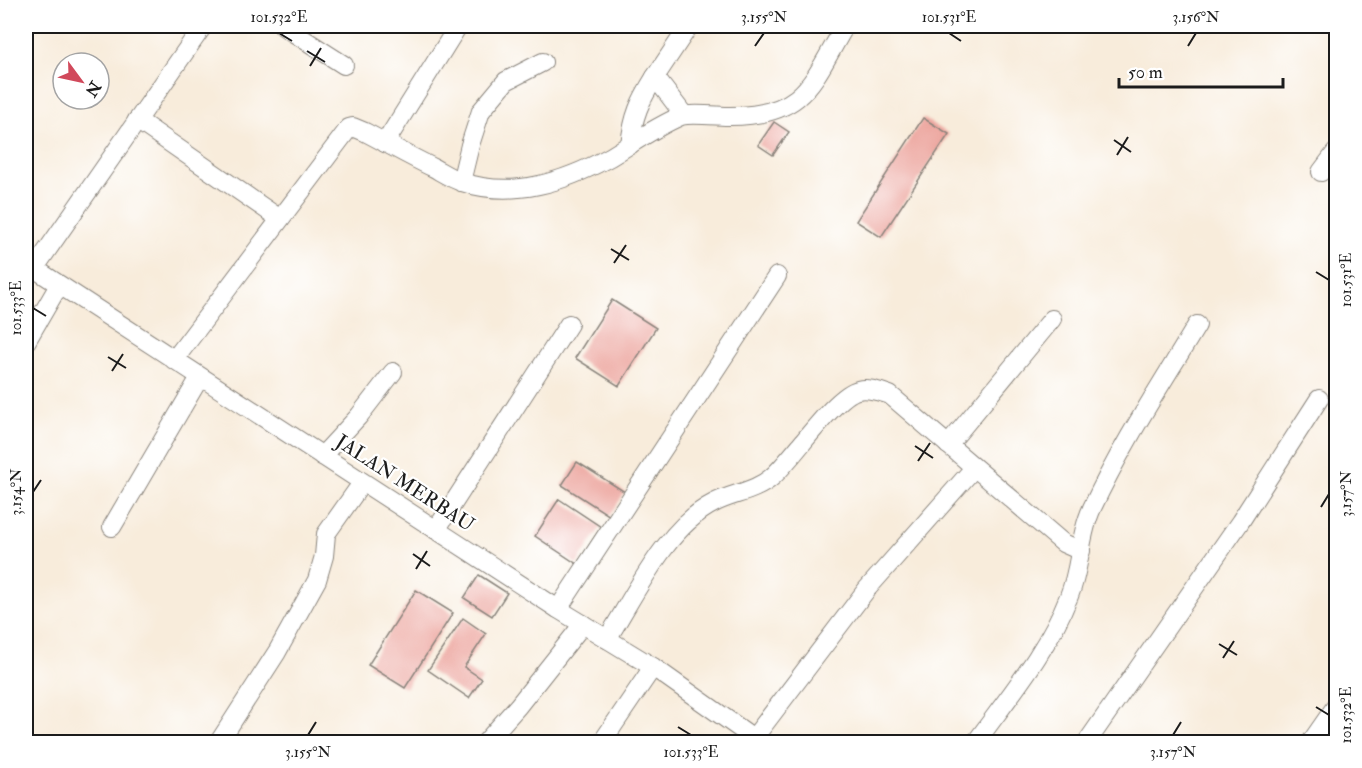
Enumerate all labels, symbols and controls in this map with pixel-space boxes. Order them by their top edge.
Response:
text: 101.532°E [251,8,308,27]
text: 3.155°N [741,8,788,27]
text: 101.531°E [922,8,977,27]
text: 3.156°N [1173,8,1220,27]
north arrow [51,51,111,111]
scale bar [1119,51,1282,89]
text: 50 m [1128,61,1163,84]
text: N [80,76,106,101]
text: 101.531°E [1337,252,1356,307]
text: 101.533°E [7,280,26,336]
street label: JALAN MERBAU [330,428,479,537]
text: 3.154°N [7,468,26,516]
text: 3.157°N [1337,470,1356,517]
text: 101.532°E [1337,686,1356,743]
text: 3.155°N [285,743,332,762]
text: 101.533°E [663,743,719,762]
text: 3.157°N [1150,743,1197,762]

